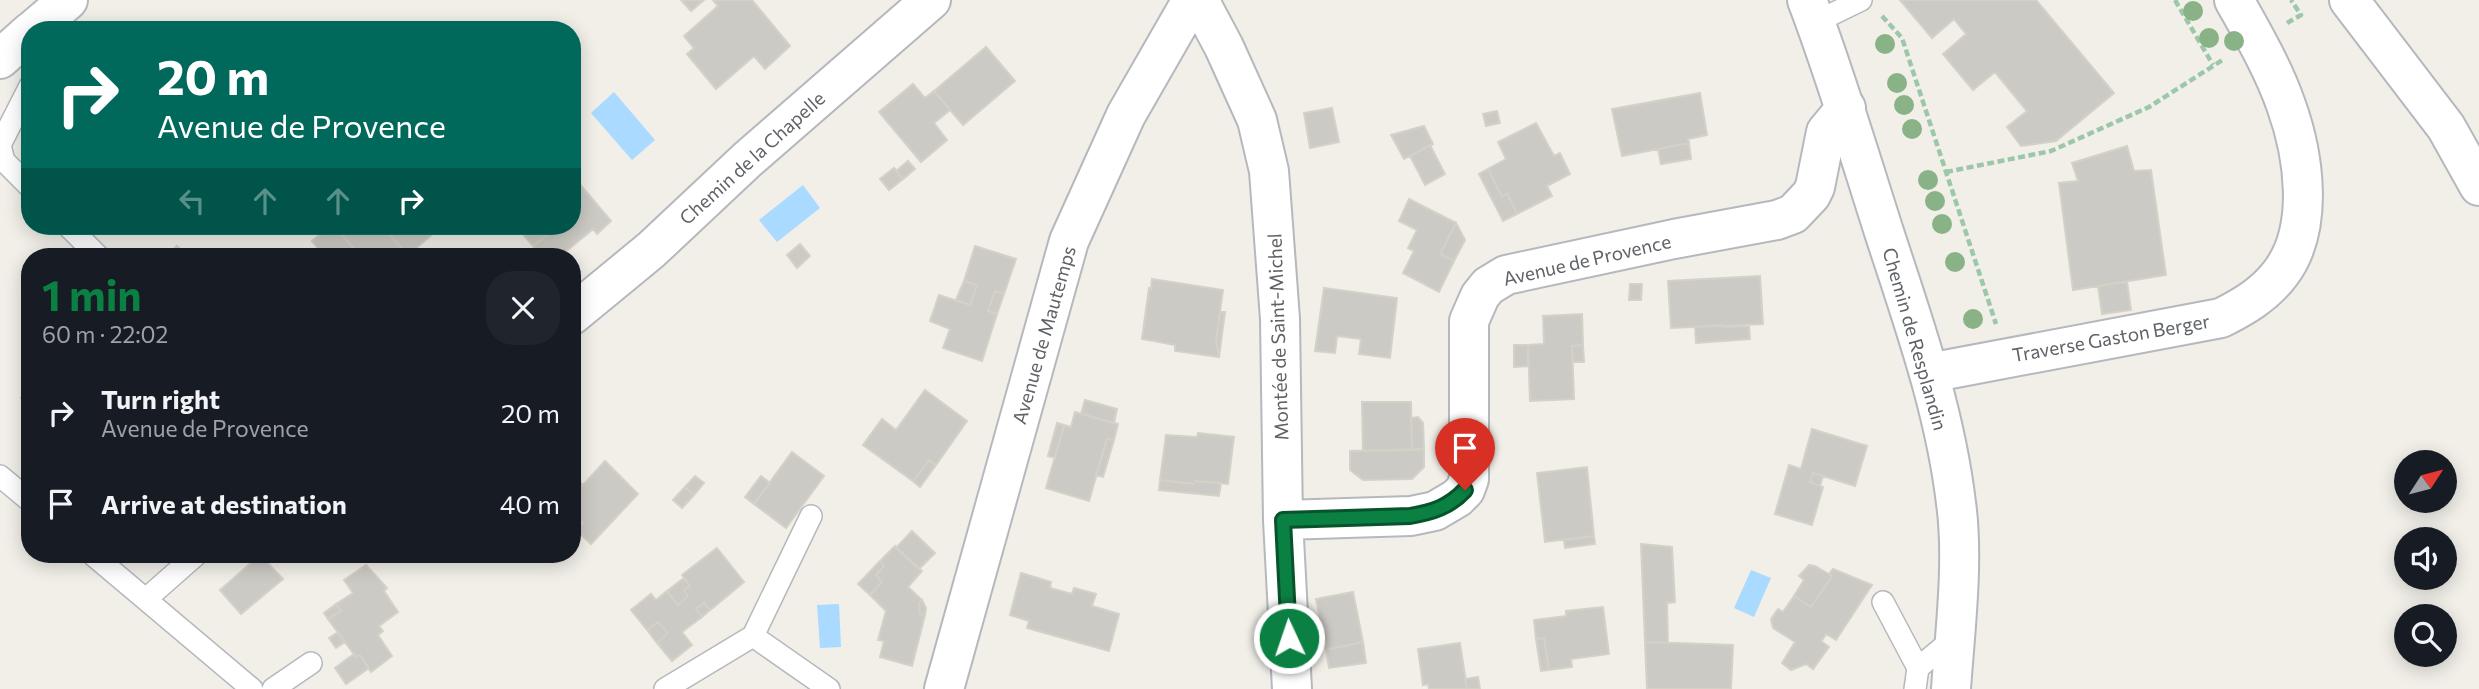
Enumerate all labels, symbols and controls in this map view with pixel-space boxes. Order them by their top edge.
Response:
text: 20 m [157,45,269,105]
icon: right [42,49,133,140]
street label: Chemin de la Chapelle [674,86,829,229]
text: Avenue de Provence [157,105,446,145]
icon: left [173,182,211,220]
icon: ahead [246,182,284,220]
icon: ahead [319,182,357,220]
icon: right [392,182,430,220]
street label: Avenue de Provence [1501,229,1673,290]
street label: Montée de Saint-Michel [1262,233,1293,441]
street label: Avenue de Mautemps [1007,243,1080,427]
street label: Chemin de Resplandin [1878,245,1953,433]
text: 1 min [42,268,142,320]
button: close [486,271,560,345]
street label: Traverse Gaston Berger [2010,309,2212,366]
text: 60 m · 22:02 [42,320,168,348]
text: Turn right [101,383,220,414]
icon: right [42,394,80,432]
text: 20 m [501,397,560,428]
text: Avenue de Provence [101,414,309,442]
pin [1435,418,1495,490]
icon: arrive [1446,429,1484,467]
north arrow [2394,450,2457,513]
map controls [2394,450,2457,667]
icon: arrive [42,485,80,523]
text: Arrive at destination [101,488,347,519]
text: 40 m [500,488,560,519]
button: sound [2394,527,2457,590]
position arrow [1252,601,1326,675]
button: search [2394,604,2457,667]

